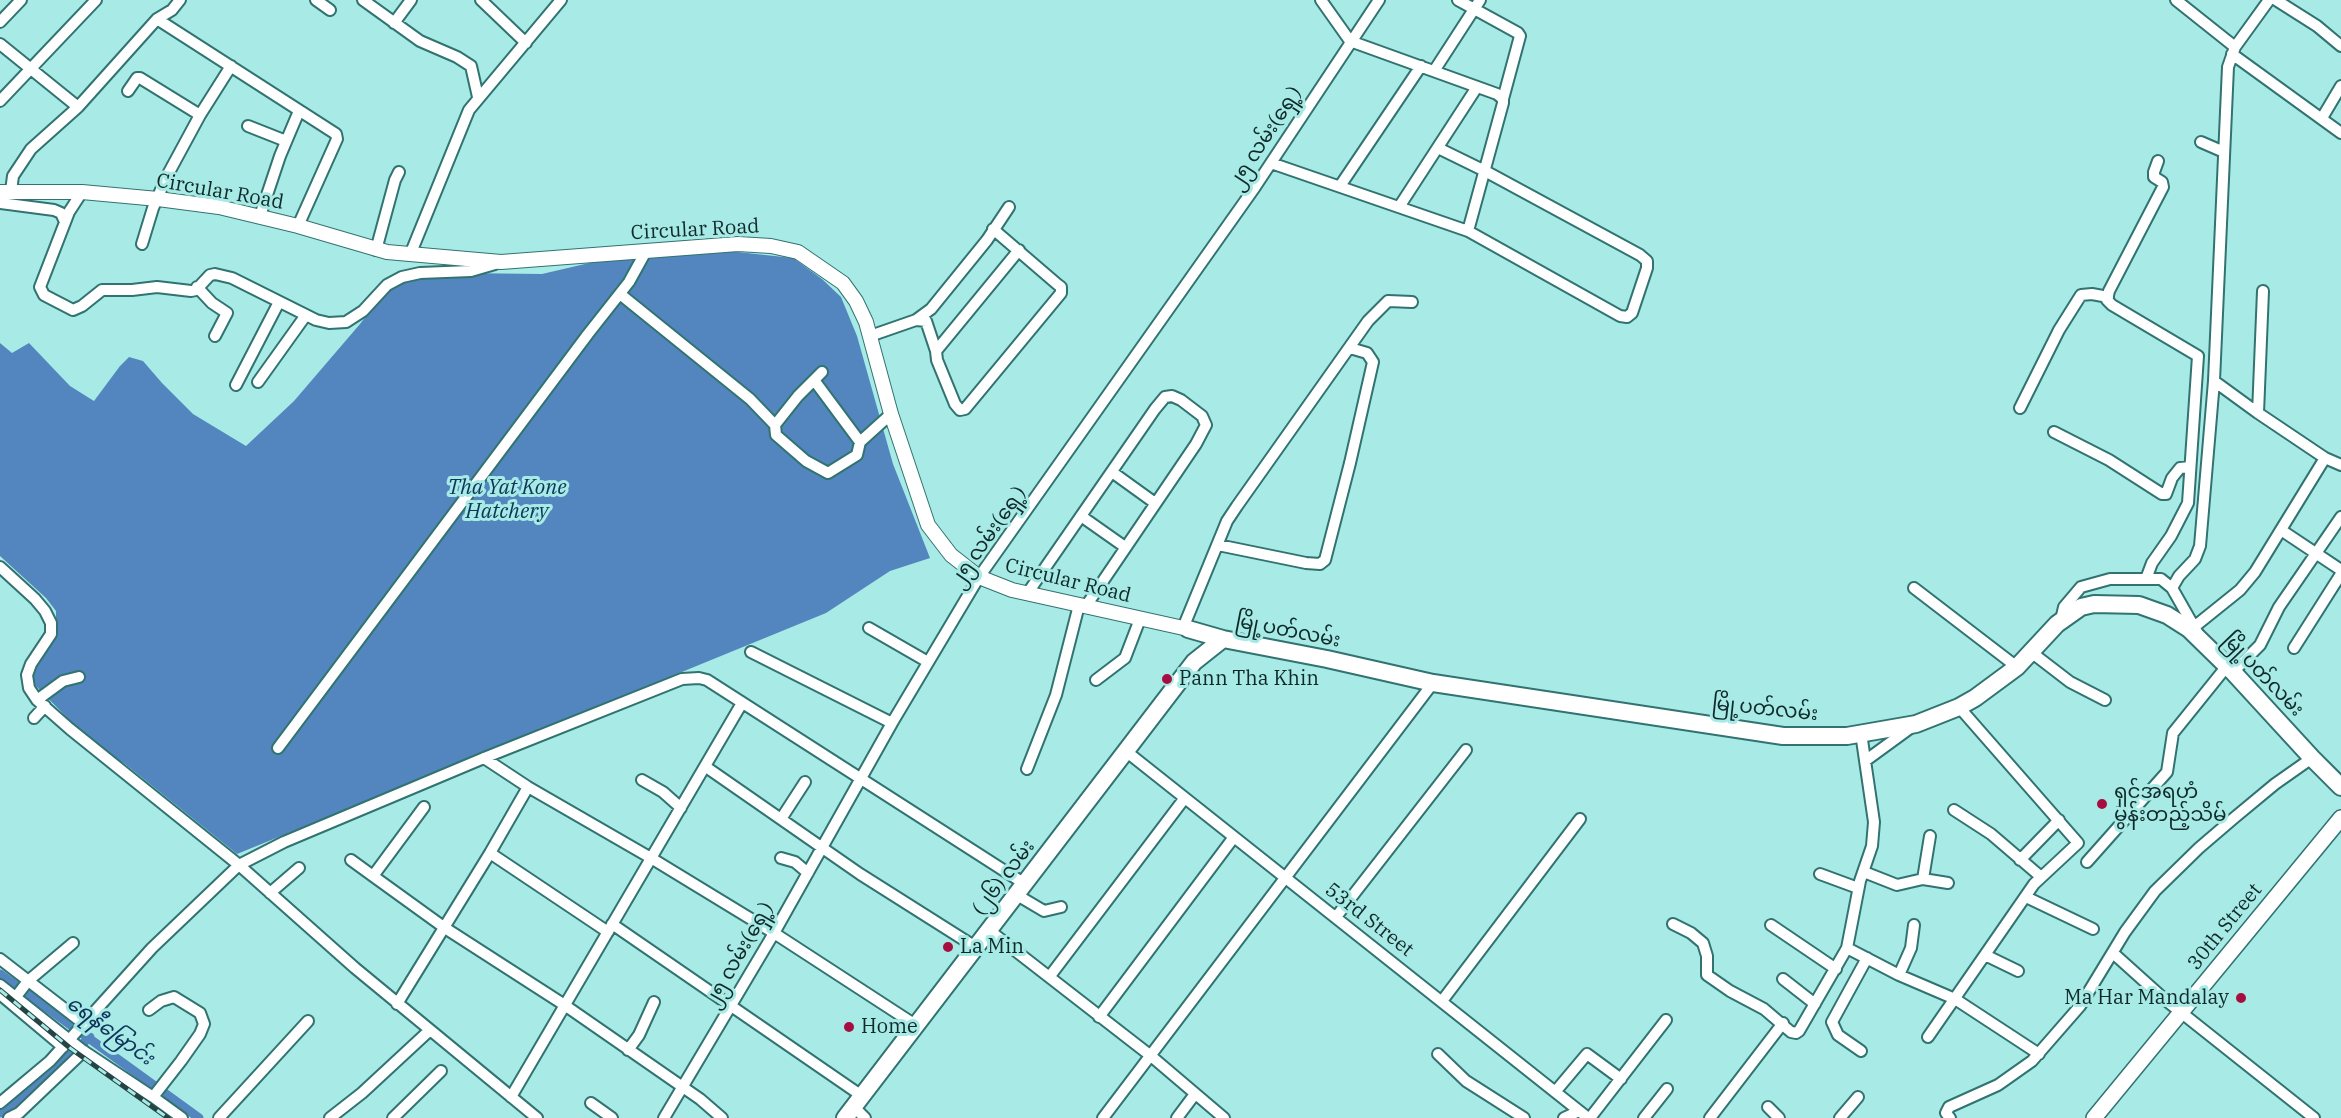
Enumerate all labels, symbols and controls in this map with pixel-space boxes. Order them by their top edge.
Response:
street label: ၂၅ လမ်း(ရှေ့) [1223,82,1307,194]
street label: Circular Road [154,169,286,215]
street label: Circular Road [630,215,760,245]
water label: Tha Yat Kone Hatchery [447,475,567,525]
street label: ၂၅ လမ်း(ရှေ့) [944,482,1032,592]
street label: Circular Road [1003,554,1133,608]
street label: မြို့ပတ်လမ်း [1233,609,1343,653]
street label: မြို့ပတ်လမ်း [2217,628,2309,722]
place label: Pann Tha Khin [1179,667,1319,691]
marker: Pann Tha Khin [1160,672,1174,686]
street label: မြို့ပတ်လမ်း [1711,692,1819,726]
place label: ရှင်အရဟံ မွန်းတည့်သိမ် [2114,780,2227,827]
marker: ရှင်အရဟံ မွန်းတည့်သိမ် [2095,797,2109,811]
street label: (၂၆) လမ်း [968,835,1040,921]
street label: 53rd Street [1320,878,1418,962]
street label: 30th Street [2183,879,2267,975]
street label: ၂၅ လမ်း(ရှေ့) [699,898,779,1012]
place label: La Min [960,935,1024,959]
marker: La Min [941,940,955,954]
place label: Ma Har Mandalay [2064,986,2229,1010]
water label: ရေနီမြောင်း [61,991,159,1071]
marker: Ma Har Mandalay [2234,991,2248,1005]
place label: Home [861,1015,918,1039]
marker: Home [842,1020,856,1034]

